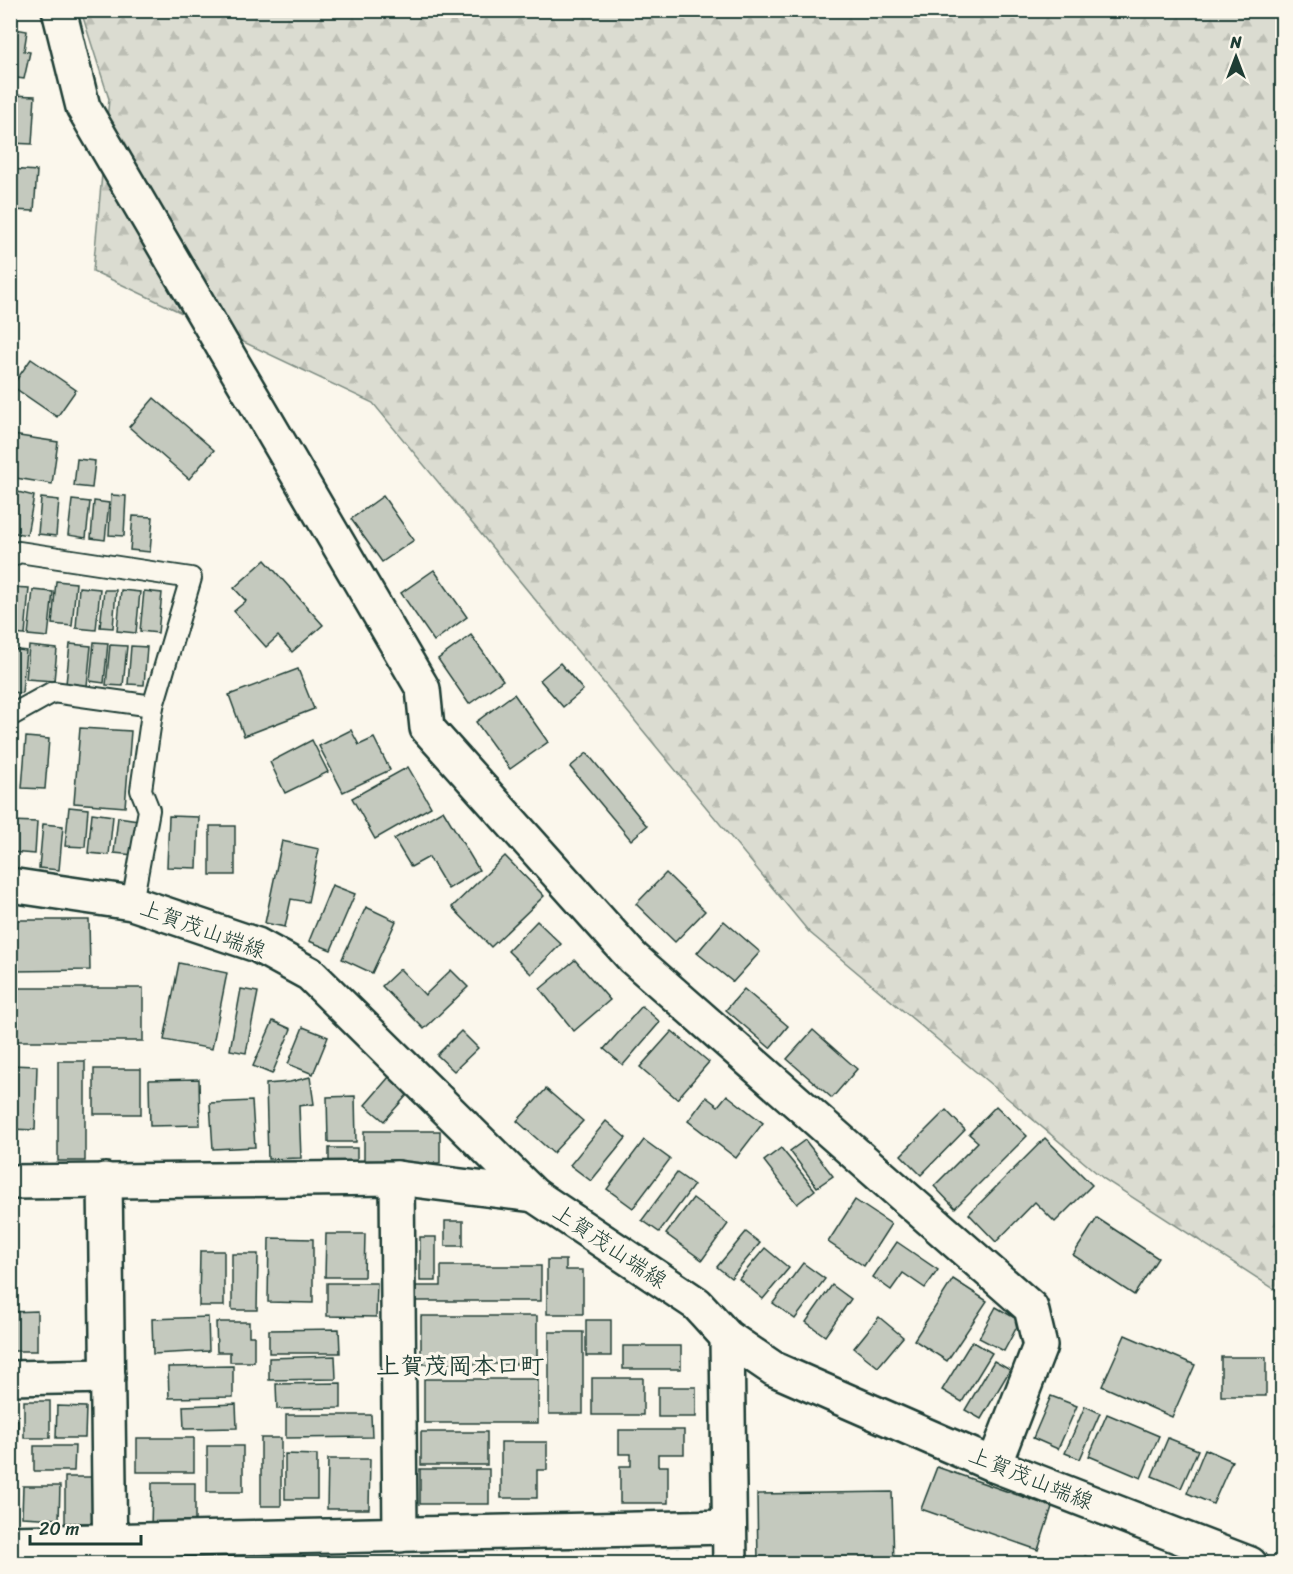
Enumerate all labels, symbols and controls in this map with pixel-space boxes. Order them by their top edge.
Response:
north arrow [1206,27,1266,87]
text: N [1229,28,1242,57]
street label: 上賀茂山端線 [134,888,272,970]
street label: 上賀茂山端線 [544,1193,676,1299]
district label: 上賀茂岡本口町 [376,1345,544,1387]
street label: 上賀茂山端線 [962,1435,1100,1521]
scale bar [30,1508,141,1546]
text: 20 m [39,1513,79,1545]

